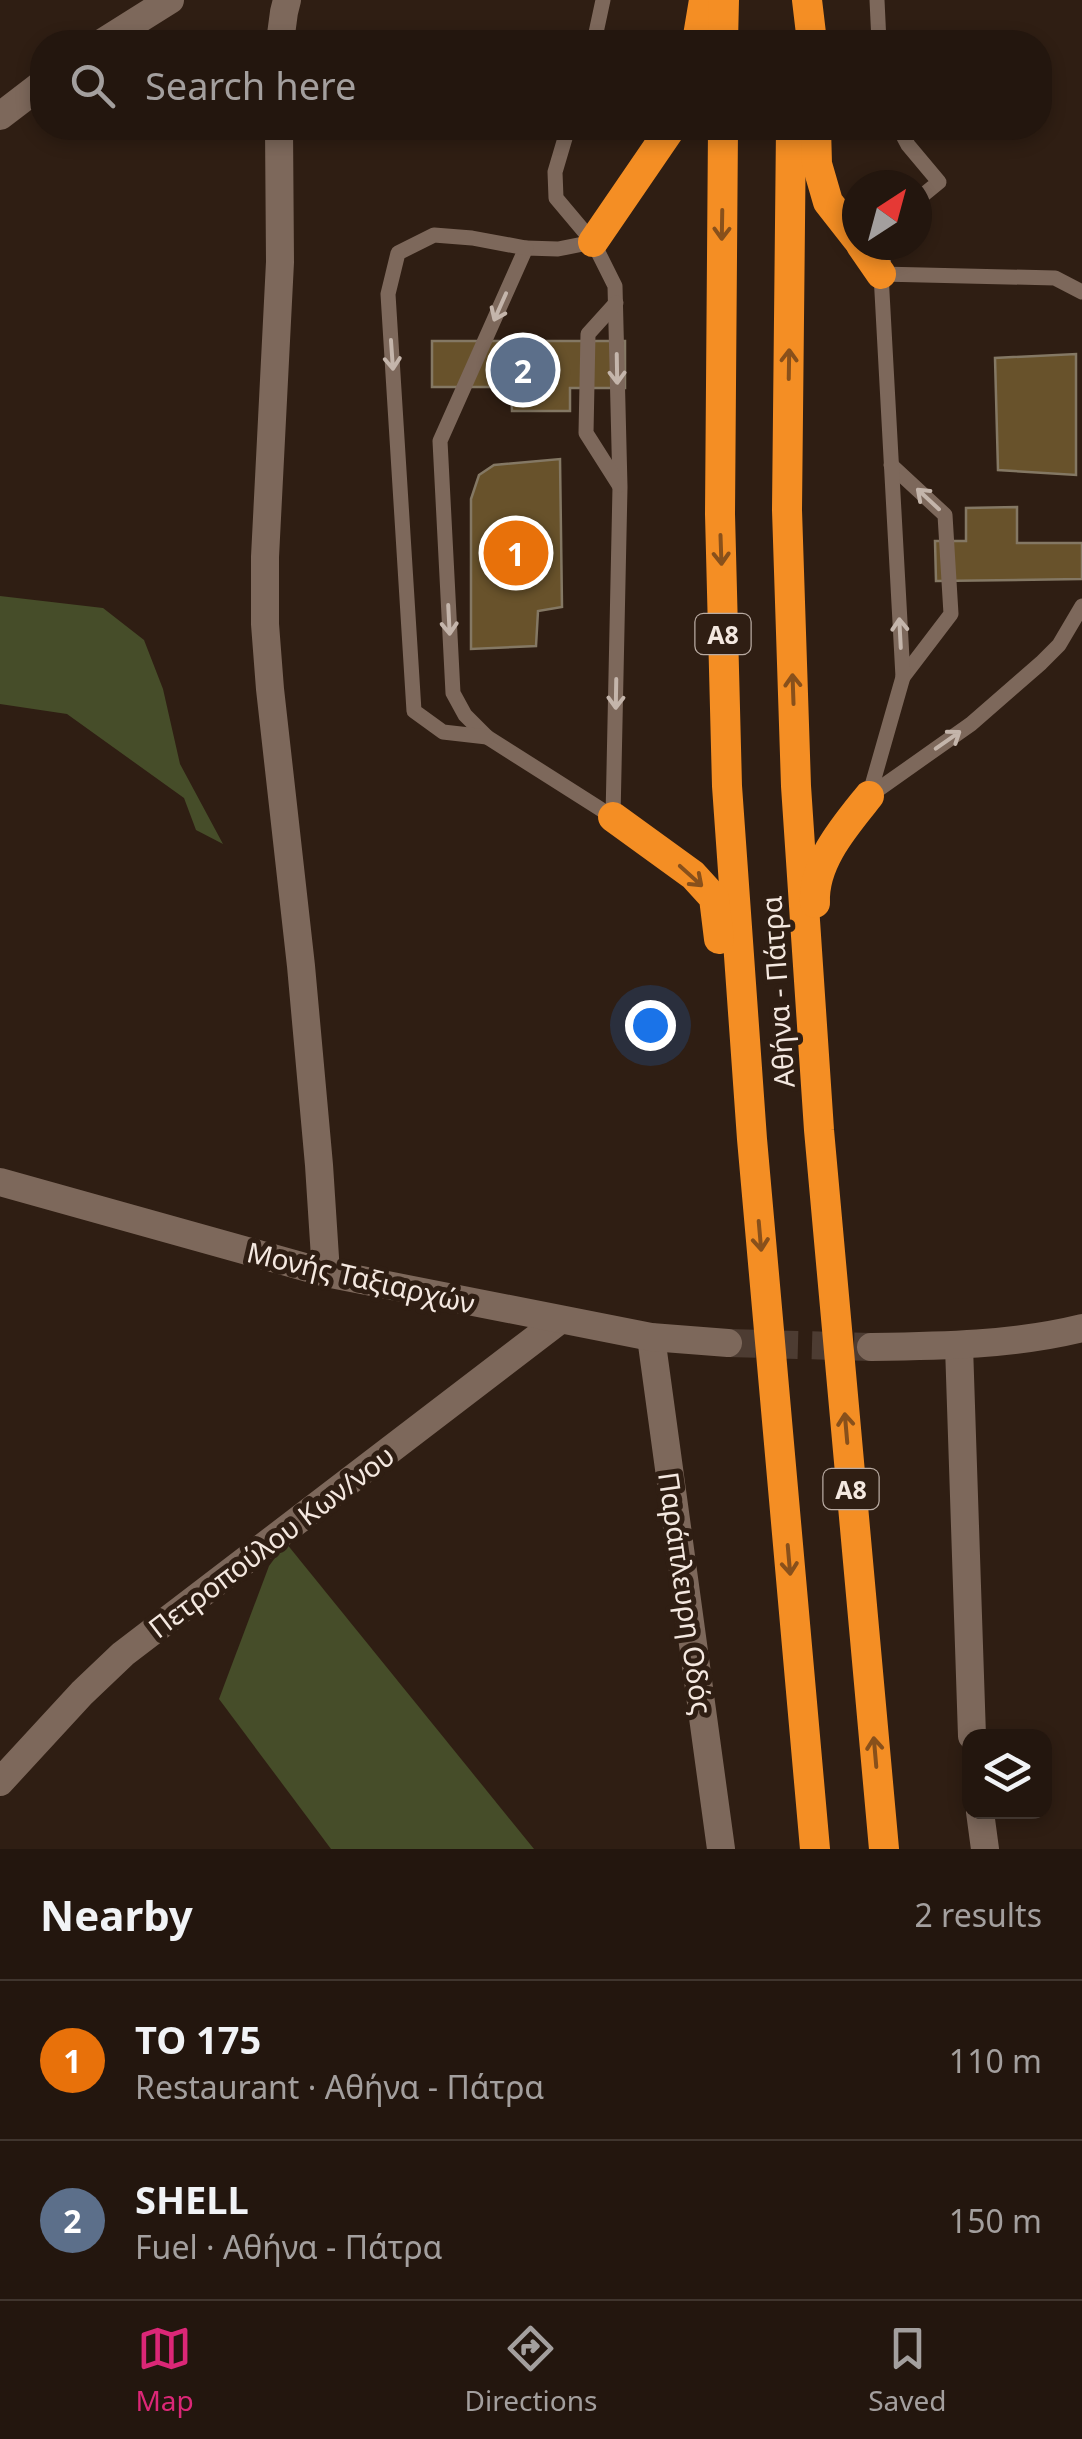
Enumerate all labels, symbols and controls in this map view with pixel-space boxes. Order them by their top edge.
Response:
search box [30,30,1052,140]
icon: search [65,58,120,113]
text: Search here [145,59,356,111]
north arrow [842,170,932,260]
one-way arrow [712,208,732,240]
one-way arrow [489,291,508,321]
pin: 2 [490,332,556,408]
one-way arrow [383,339,402,371]
one-way arrow [779,349,798,381]
one-way arrow [608,353,627,385]
one-way arrow [916,488,941,511]
pin: 1 [484,516,548,590]
one-way arrow [711,533,730,565]
one-way arrow [440,603,459,635]
road number: Α8 [696,614,750,654]
one-way arrow [890,618,909,650]
one-way arrow [783,673,802,705]
one-way arrow [606,677,625,709]
one-way arrow [934,730,961,751]
one-way arrow [678,864,703,887]
street label: Αθήνα - Πάτρα [751,895,803,1089]
your location [625,1000,676,1051]
one-way arrow [751,1220,770,1252]
street label: Μονής Ταξιαρχών [243,1232,479,1322]
one-way arrow [836,1413,855,1445]
street label: Πετροπούλου Κων/νου [140,1436,402,1646]
street label: Παράπλευρη Οδός [650,1469,722,1717]
road number: Α8 [824,1469,878,1509]
one-way arrow [780,1543,799,1575]
map controls [962,1729,1052,1819]
button: layers [962,1729,1052,1819]
one-way arrow [865,1736,884,1768]
text: Nearby [40,1886,193,1943]
text: 2 results [915,1893,1042,1936]
text: TO 175 [135,2013,261,2065]
text: 1 [63,2039,82,2082]
text: 110 m [949,2039,1042,2082]
text: Restaurant · Αθήνα - Πάτρα [135,2065,544,2108]
text: SHELL [135,2173,249,2225]
text: 2 [63,2199,82,2242]
text: 150 m [949,2199,1042,2242]
text: Fuel · Αθήνα - Πάτρα [135,2225,443,2268]
tab: Map [135,2321,194,2419]
tab: Directions [465,2321,597,2419]
tab: Saved [868,2321,947,2419]

